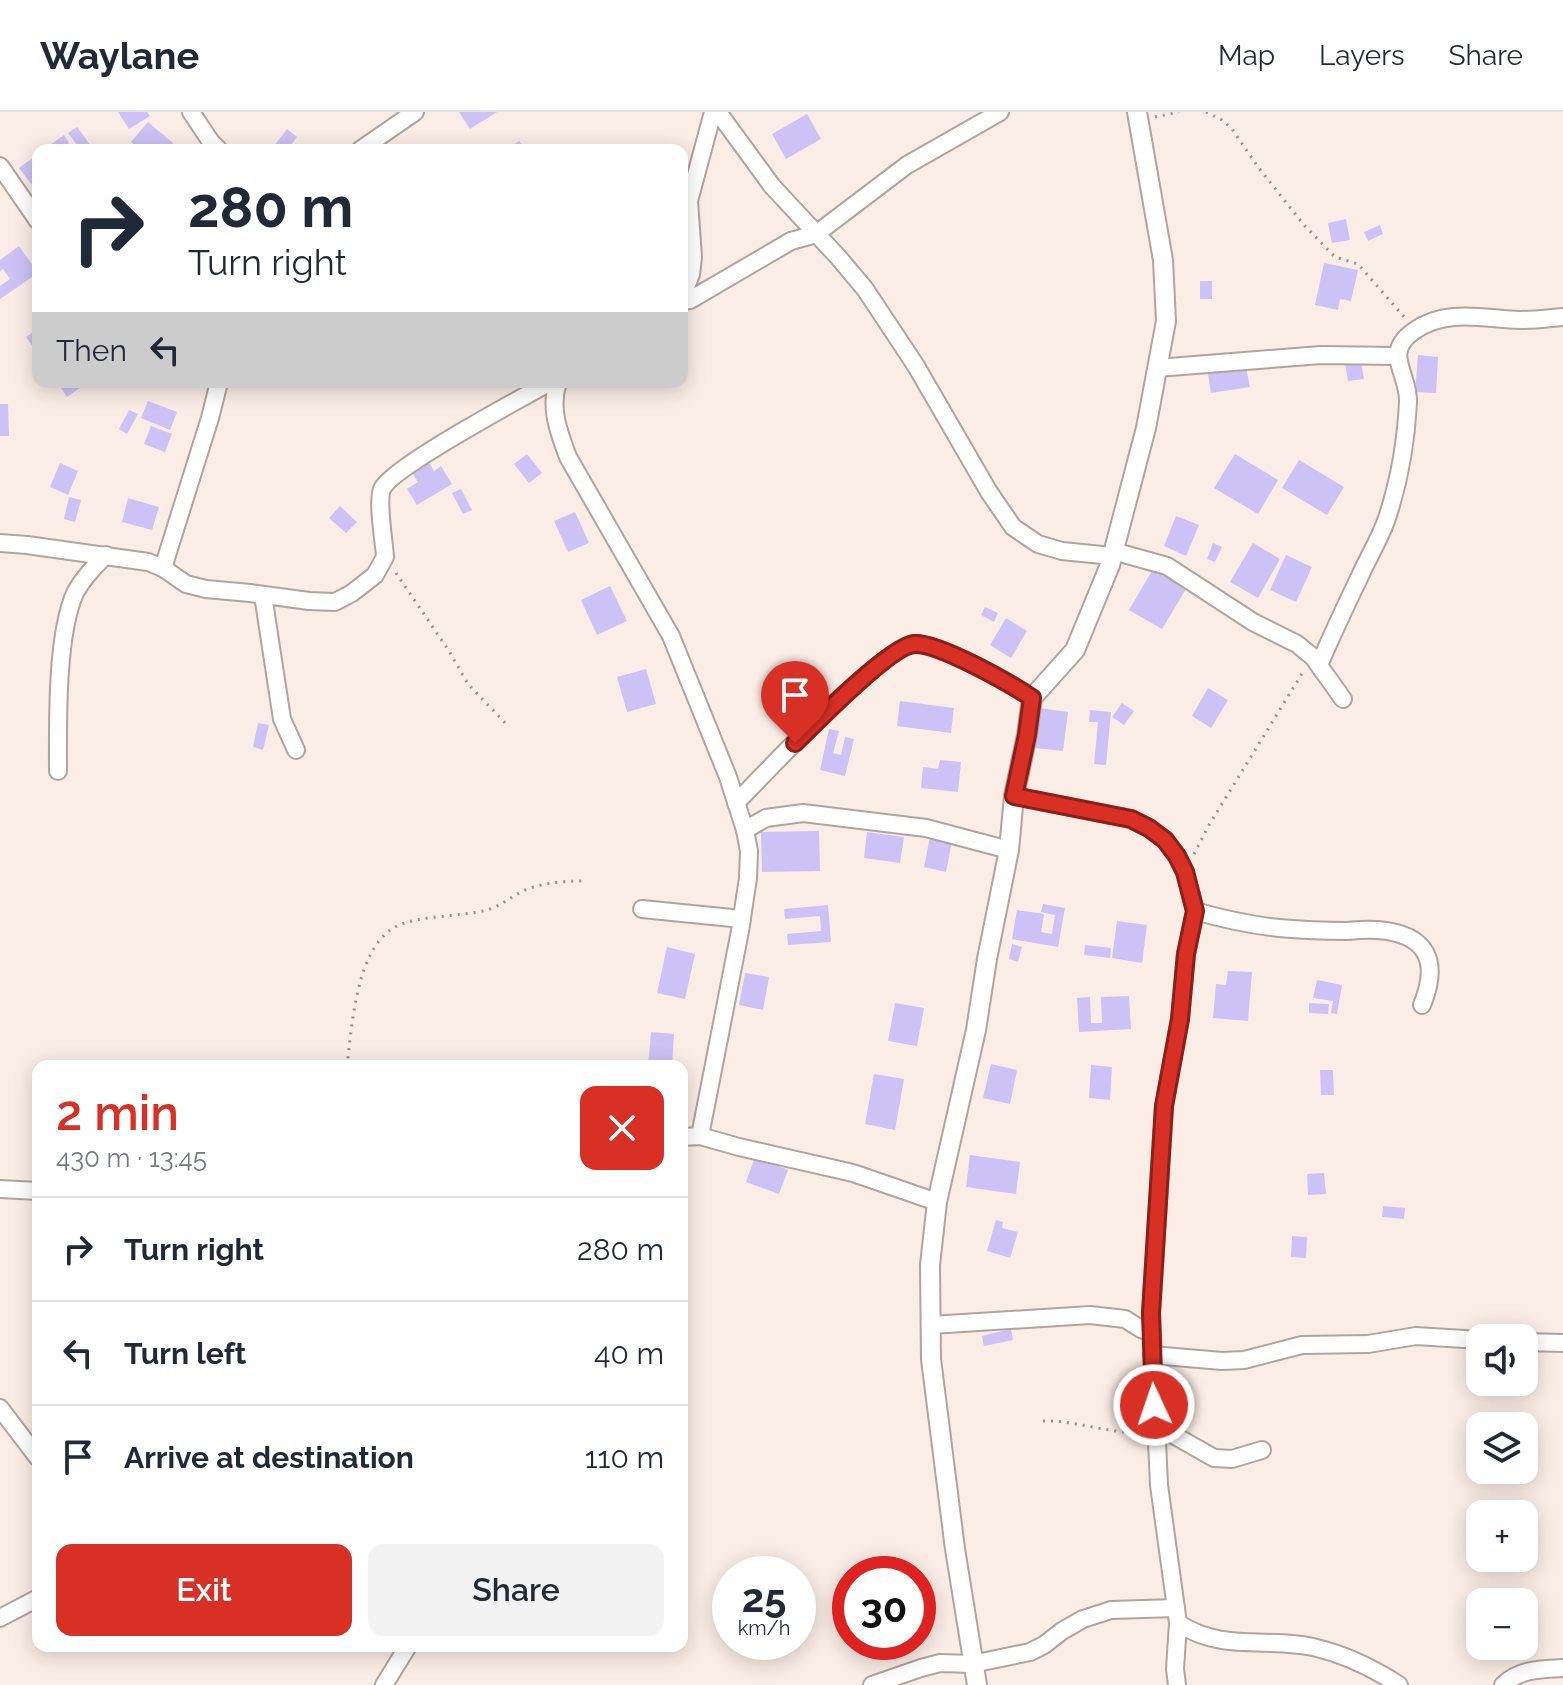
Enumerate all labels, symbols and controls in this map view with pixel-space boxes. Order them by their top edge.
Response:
text: Waylane [40,33,199,78]
text: Map [1218,39,1275,72]
text: Layers [1319,39,1405,72]
text: Share [1449,39,1523,72]
text: 280 m [188,174,353,240]
icon: right [56,176,160,280]
text: Turn right [188,241,347,283]
icon: left [143,328,187,372]
text: Then [56,333,127,368]
pin [761,661,829,743]
icon: arrive [773,673,817,717]
text: 2 min [56,1085,179,1141]
button: close [580,1086,664,1170]
text: 430 m · 13:45 [56,1143,207,1173]
icon: right [56,1227,100,1271]
text: Turn right [124,1232,264,1267]
text: 280 m [577,1232,664,1267]
map controls [1466,1324,1538,1660]
button: sound [1466,1324,1538,1396]
icon: left [56,1331,100,1375]
text: Turn left [124,1336,246,1371]
text: 40 m [594,1336,664,1371]
position arrow [1112,1363,1196,1447]
button: layers [1466,1412,1538,1484]
icon: arrive [56,1435,100,1479]
text: Arrive at destination [124,1440,414,1475]
text: 110 m [585,1440,664,1475]
button: + [1466,1500,1538,1572]
button: Exit [56,1544,352,1636]
button: Share [368,1544,664,1636]
speed limit sign: 30 [832,1556,936,1660]
text: 25 [742,1574,786,1621]
button: − [1466,1588,1538,1660]
text: km/h [738,1616,790,1640]

